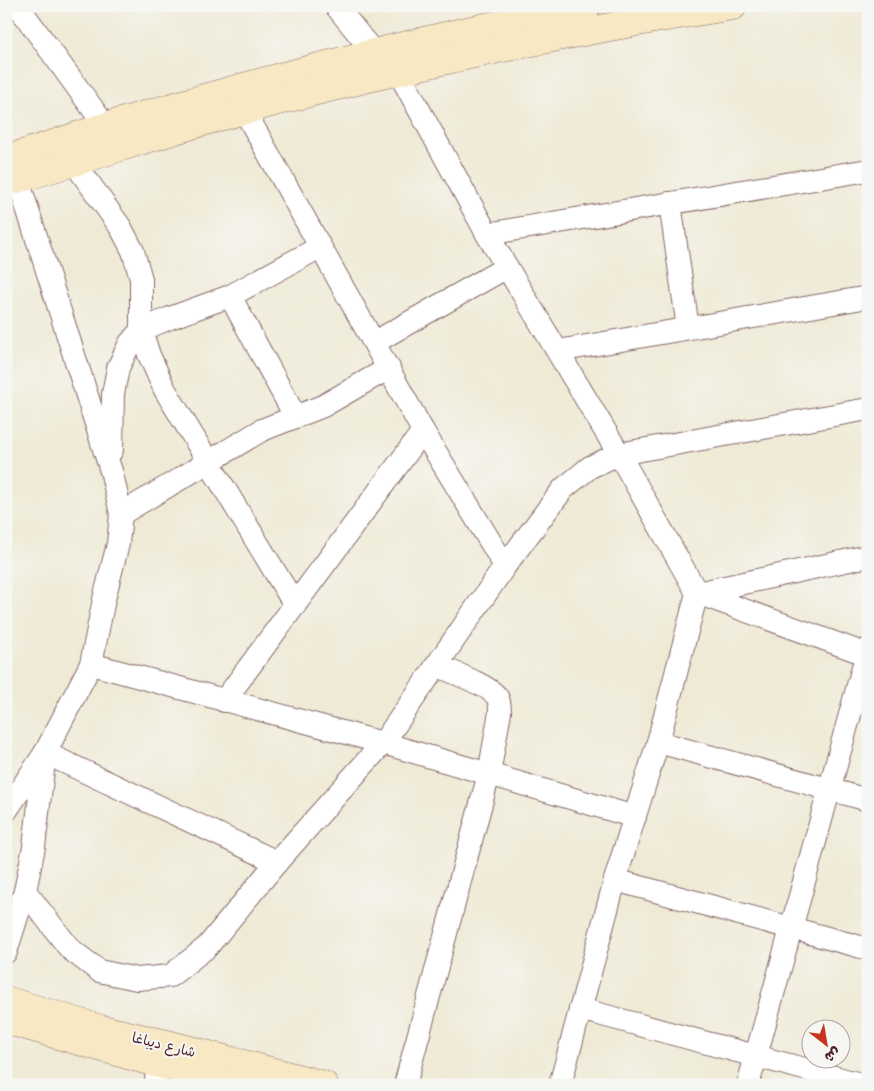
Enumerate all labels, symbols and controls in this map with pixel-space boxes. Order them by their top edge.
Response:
north arrow [802,1018,852,1068]
street label: شارع ديباغا [130,1026,198,1062]
text: ش [821,1043,845,1069]

